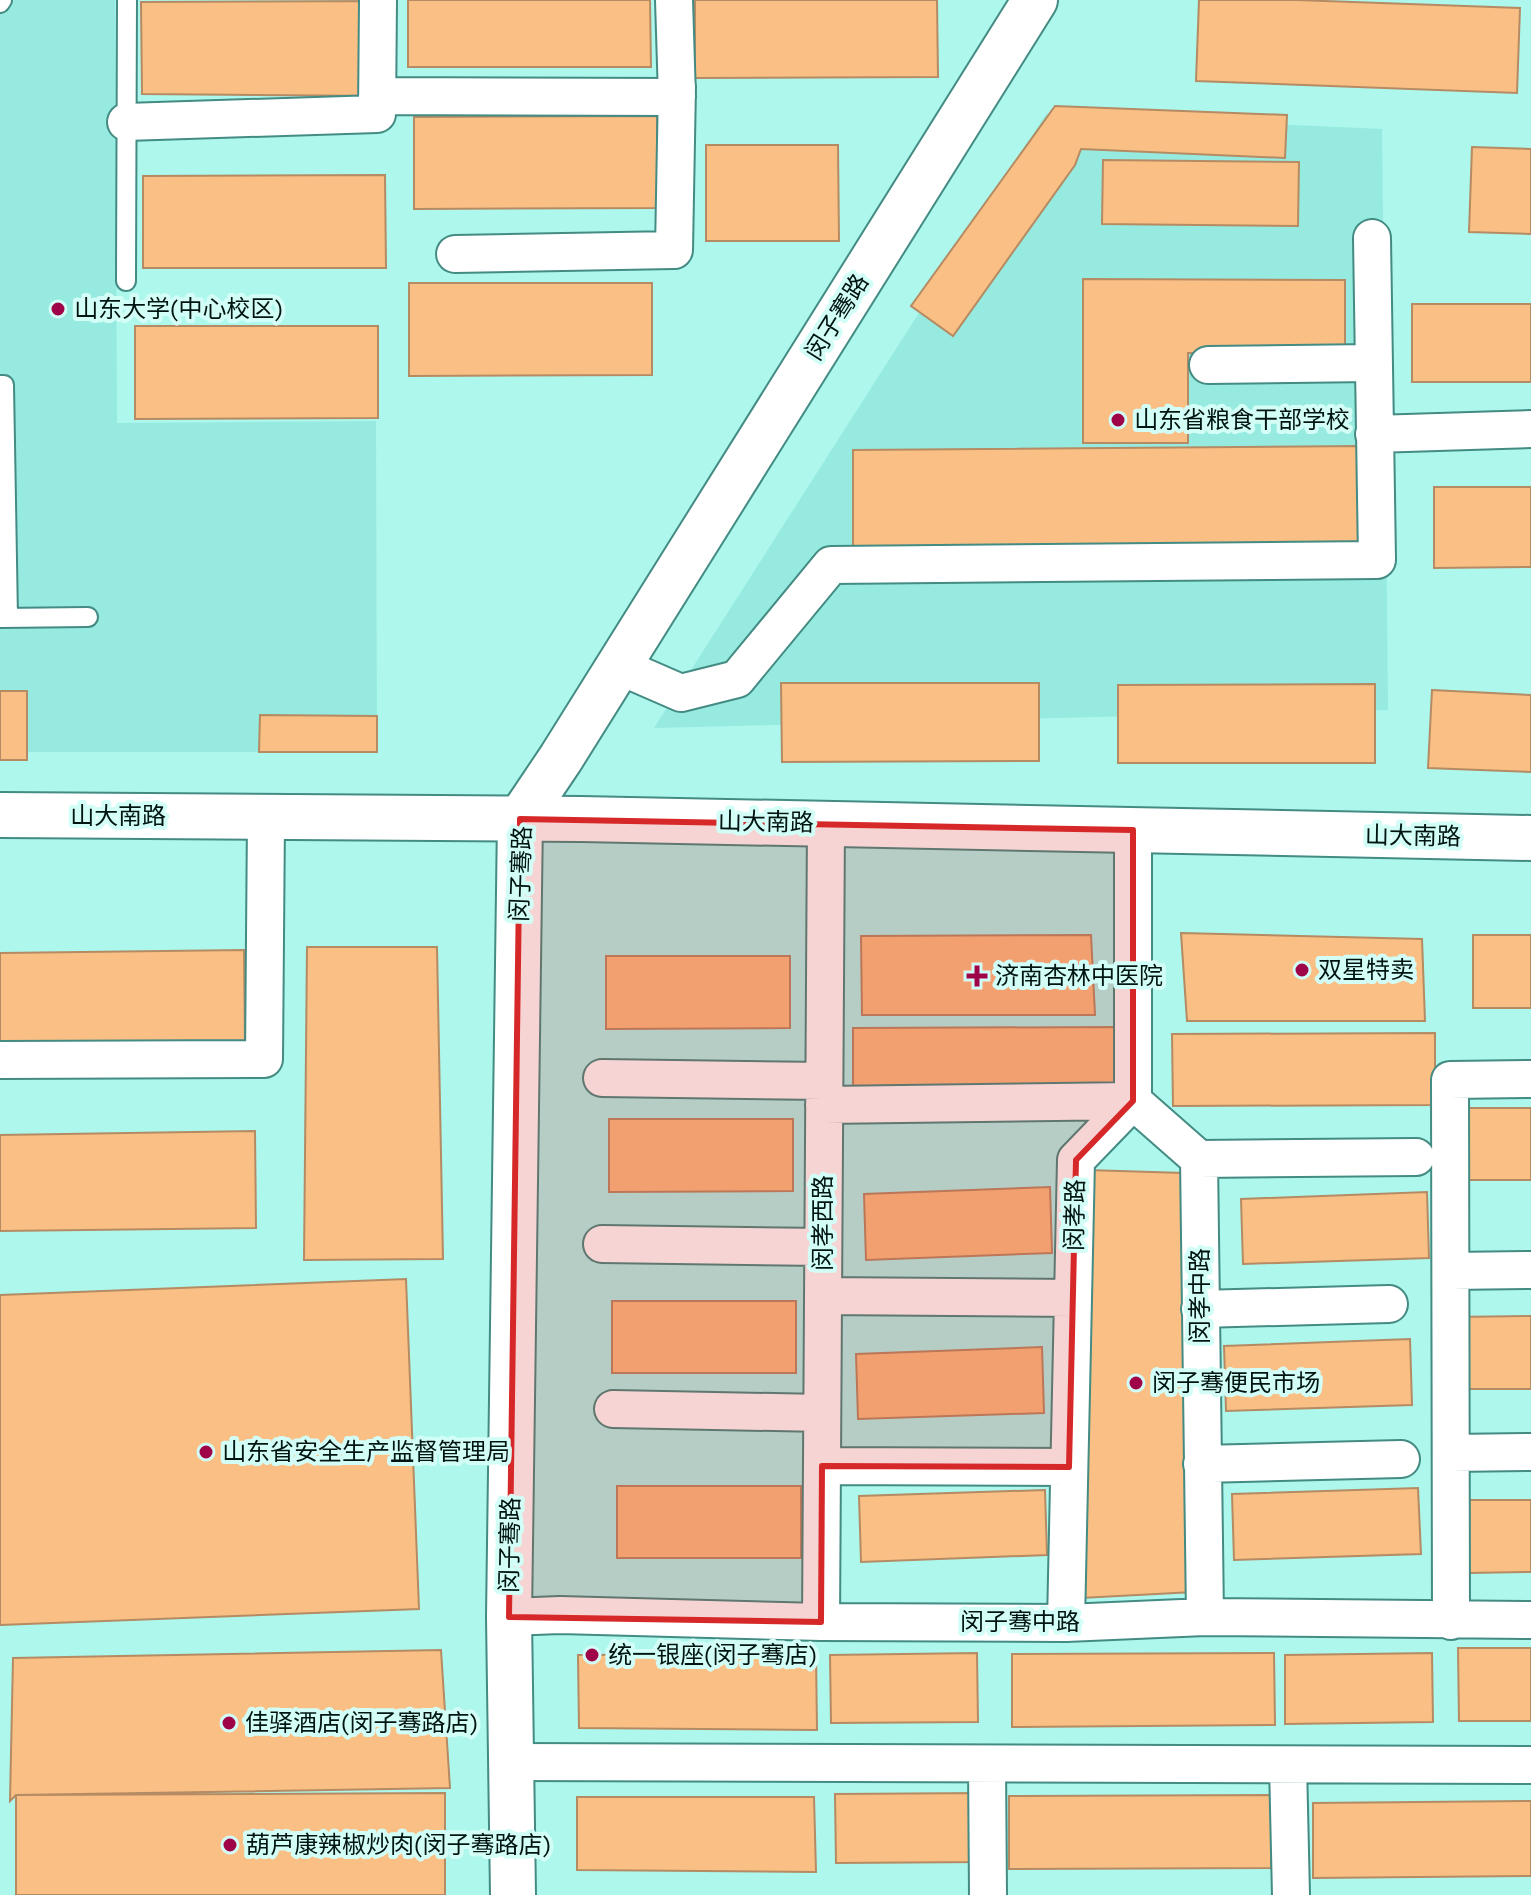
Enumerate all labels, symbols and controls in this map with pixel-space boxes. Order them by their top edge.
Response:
street label: 闵子骞路 [800,269,874,365]
place label: 山东大学(中心校区) [74,295,283,323]
marker: 山东大学(中心校区) [49,300,67,318]
place label: 山东省粮食干部学校 [1134,406,1350,434]
marker: 山东省粮食干部学校 [1109,411,1127,429]
street label: 山大南路 [70,802,166,830]
street label: 山大南路 [718,807,814,837]
street label: 山大南路 [1365,821,1461,851]
street label: 闵子骞路 [505,826,537,922]
place label: 双星特卖 [1318,956,1414,984]
marker: 双星特卖 [1293,961,1311,979]
place label: 济南杏林中医院 [995,962,1163,990]
marker: 济南杏林中医院 [966,965,988,987]
street label: 闵孝西路 [809,1175,837,1271]
street label: 闵孝路 [1060,1179,1090,1251]
street label: 闵孝中路 [1186,1248,1214,1344]
place label: 闵子骞便民市场 [1152,1369,1320,1397]
marker: 闵子骞便民市场 [1127,1374,1145,1392]
place label: 山东省安全生产监督管理局 [222,1438,510,1466]
marker: 山东省安全生产监督管理局 [197,1443,215,1461]
street label: 闵子骞路 [495,1497,525,1593]
street label: 闵子骞中路 [960,1608,1080,1636]
place label: 统一银座(闵子骞店) [608,1641,817,1669]
marker: 统一银座(闵子骞店) [583,1646,601,1664]
place label: 佳驿酒店(闵子骞路店) [245,1709,478,1737]
marker: 佳驿酒店(闵子骞路店) [220,1714,238,1732]
place label: 葫芦康辣椒炒肉(闵子骞路店) [246,1831,551,1859]
marker: 葫芦康辣椒炒肉(闵子骞路店) [221,1836,239,1854]

